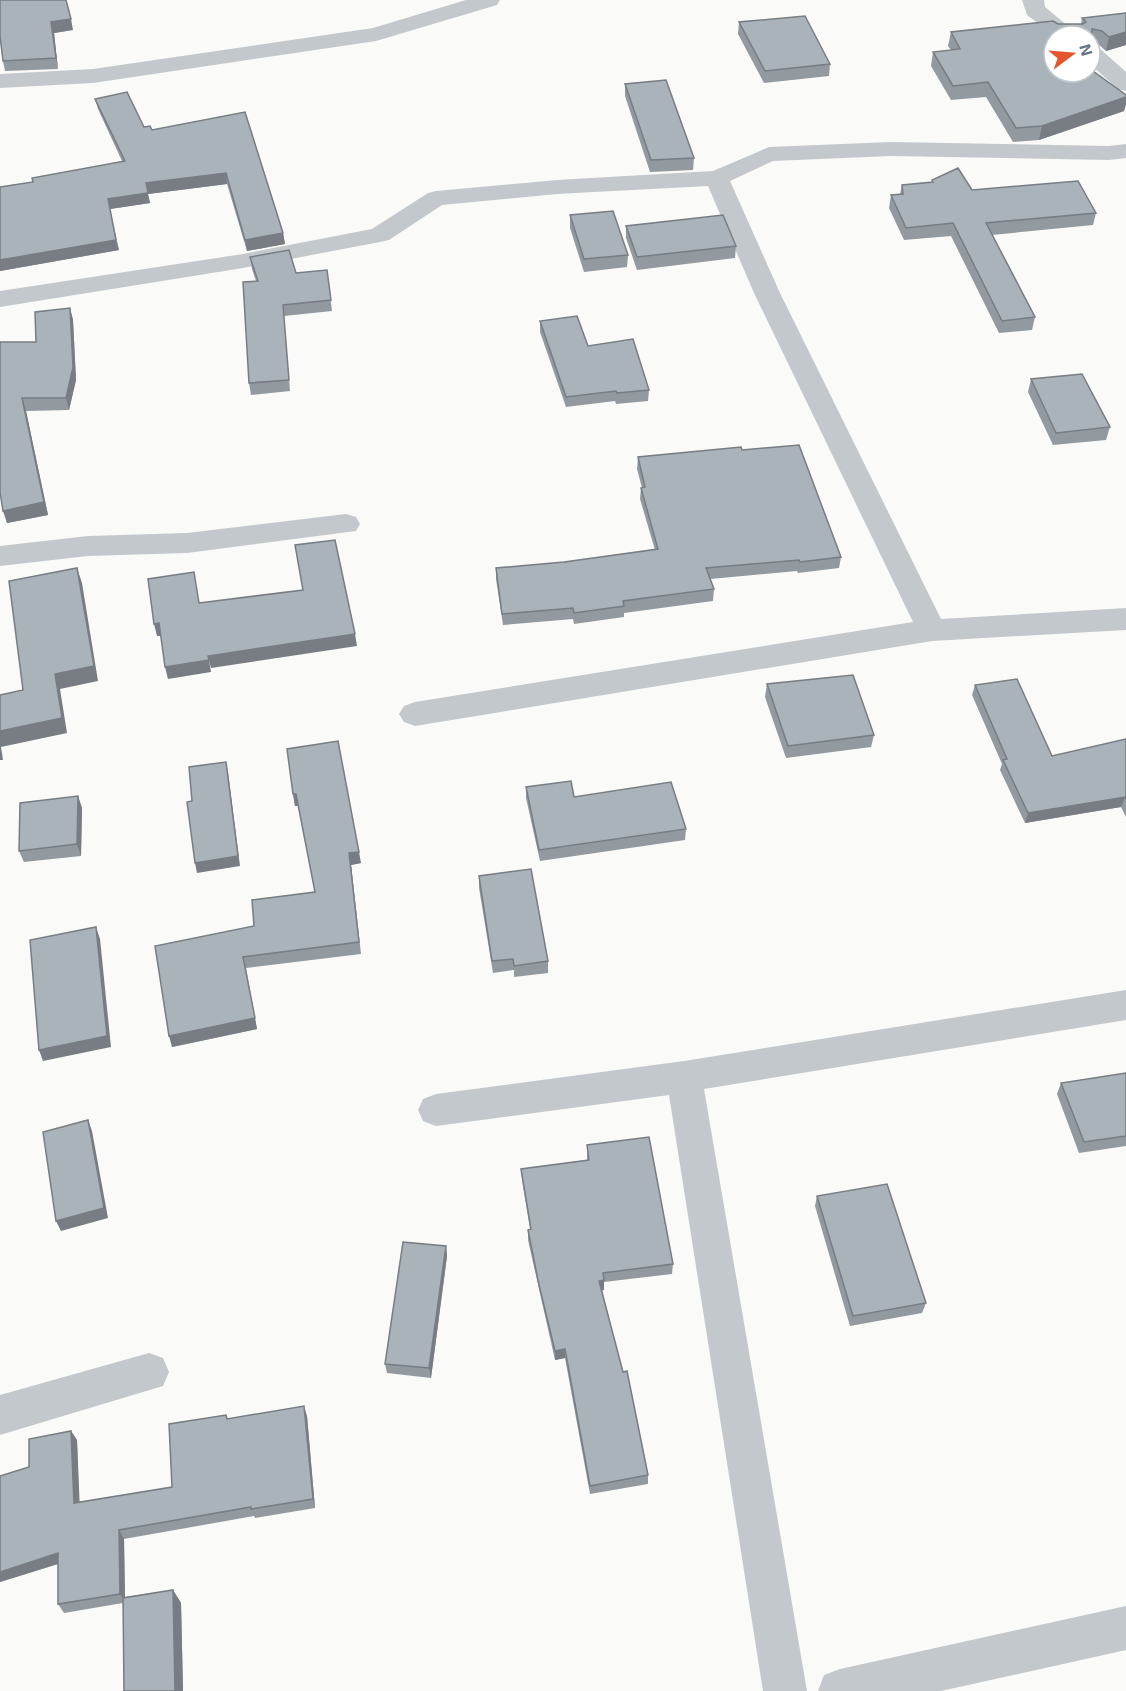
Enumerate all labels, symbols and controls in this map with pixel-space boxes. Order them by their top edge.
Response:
north arrow [1042,24,1102,84]
text: N [1076,42,1098,58]

